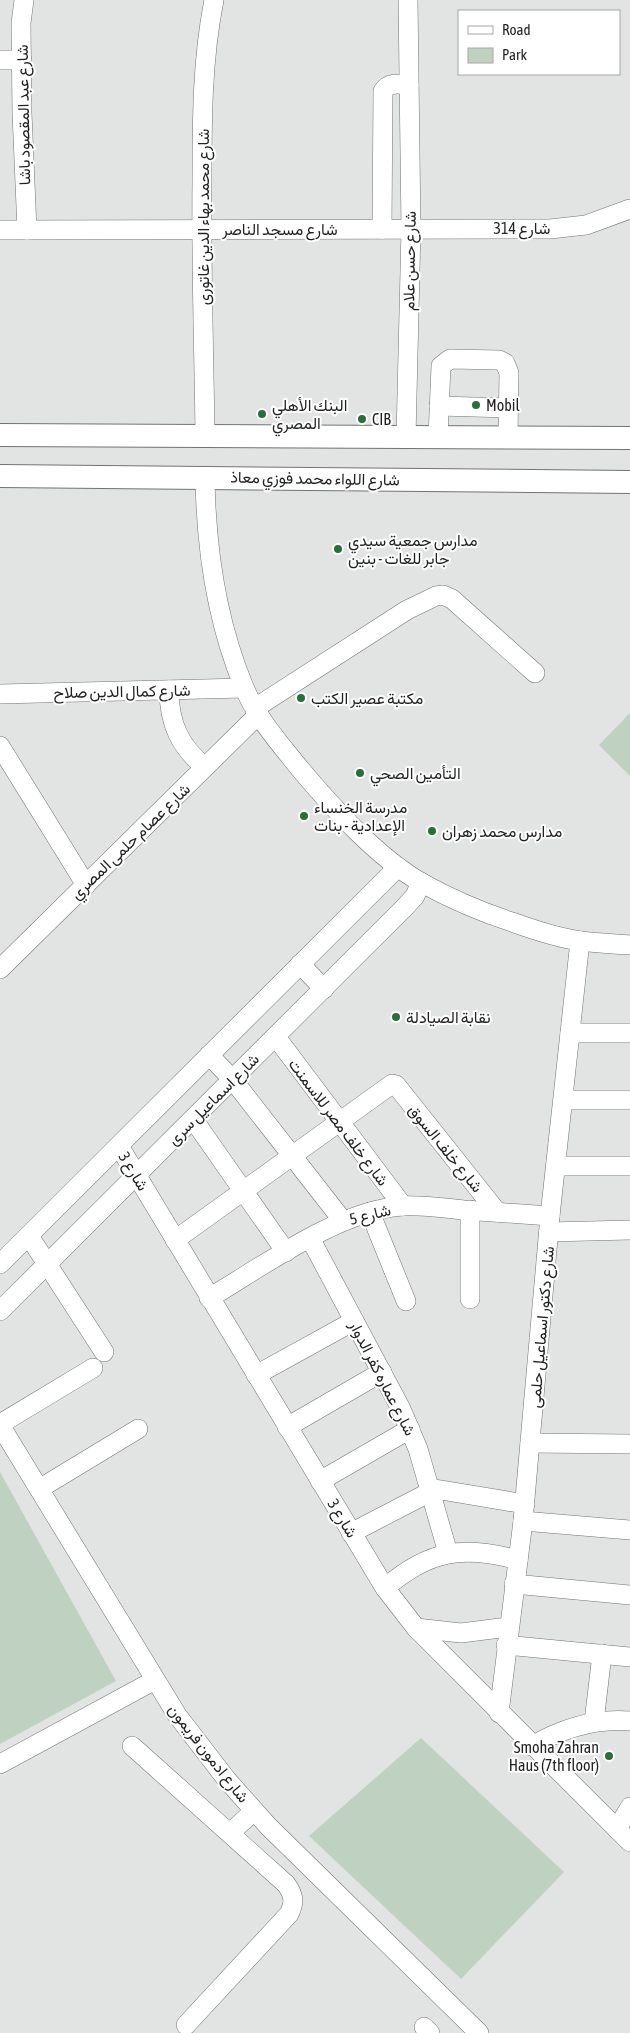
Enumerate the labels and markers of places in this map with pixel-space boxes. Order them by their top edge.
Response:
place label: البنك الأهلي المصري [272,396,347,437]
place label: Mobil [486,396,521,414]
marker: Mobil [470,399,482,411]
marker: البنك الأهلي المصري [256,408,268,420]
place label: CIB [372,410,391,428]
marker: CIB [356,413,368,425]
place label: مدارس جمعية سيدي جابر للغات - بنين [348,531,478,569]
marker: مدارس جمعية سيدي جابر للغات - بنين [332,543,344,555]
place label: مكتبة عصير الكتب [311,689,423,709]
marker: مكتبة عصير الكتب [295,692,307,704]
place label: التأمين الصحي [370,764,461,787]
marker: التأمين الصحي [354,767,366,779]
place label: مدرسة الخنساء الإعدادية - بنات [314,798,407,836]
marker: مدرسة الخنساء الإعدادية - بنات [298,810,310,822]
place label: مدارس محمد زهران [442,822,562,842]
marker: مدارس محمد زهران [426,825,438,837]
place label: نقابة الصيادلة [406,1008,491,1027]
marker: نقابة الصيادلة [390,1011,402,1023]
place label: Smoha Zahran Haus (7th floor) [509,1738,599,1775]
marker: Smoha Zahran Haus (7th floor) [603,1750,615,1762]

